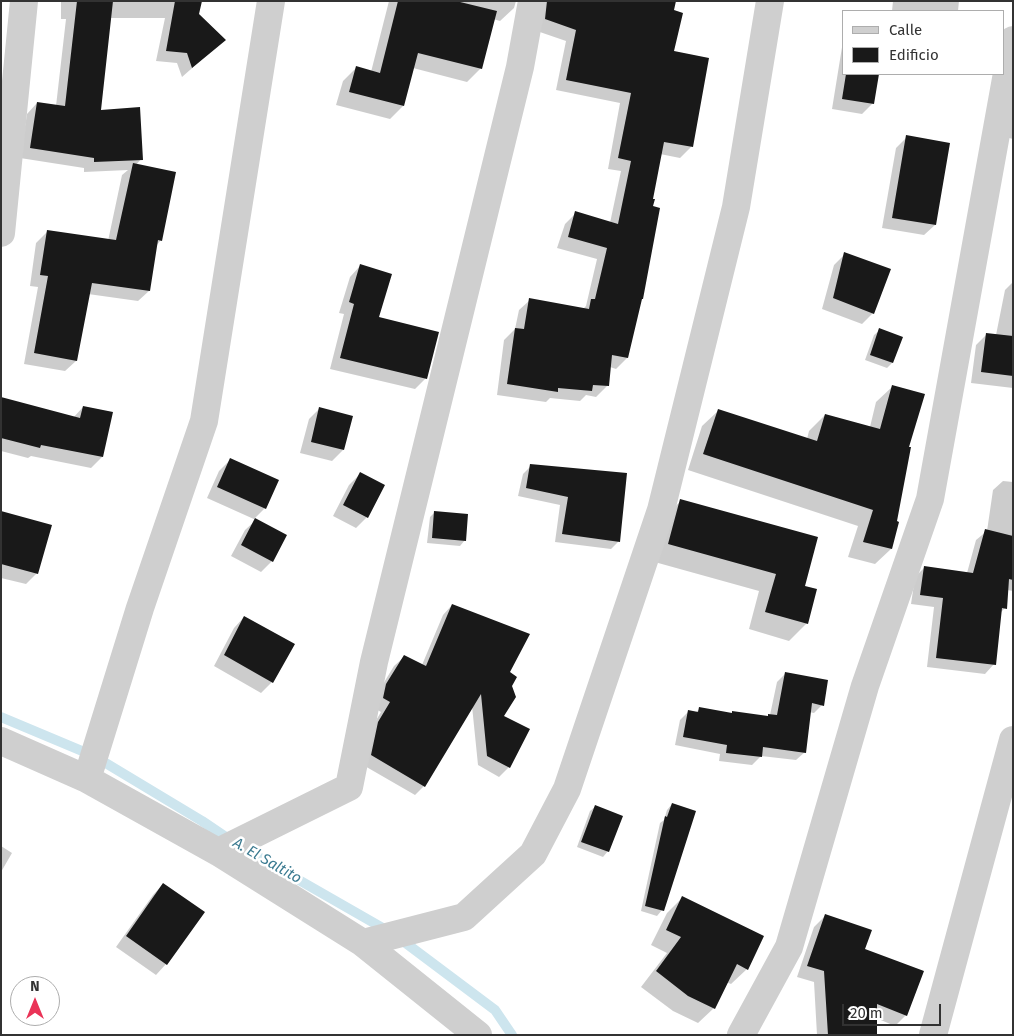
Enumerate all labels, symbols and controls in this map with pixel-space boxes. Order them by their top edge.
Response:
legend [842,10,1004,75]
text: Calle [889,21,922,39]
text: Edificio [889,46,939,64]
water label: A. El Saltito [229,834,305,888]
north arrow [10,976,60,1026]
text: N [30,978,40,995]
scale bar [844,994,943,1026]
text: 20 m [850,1004,883,1022]

